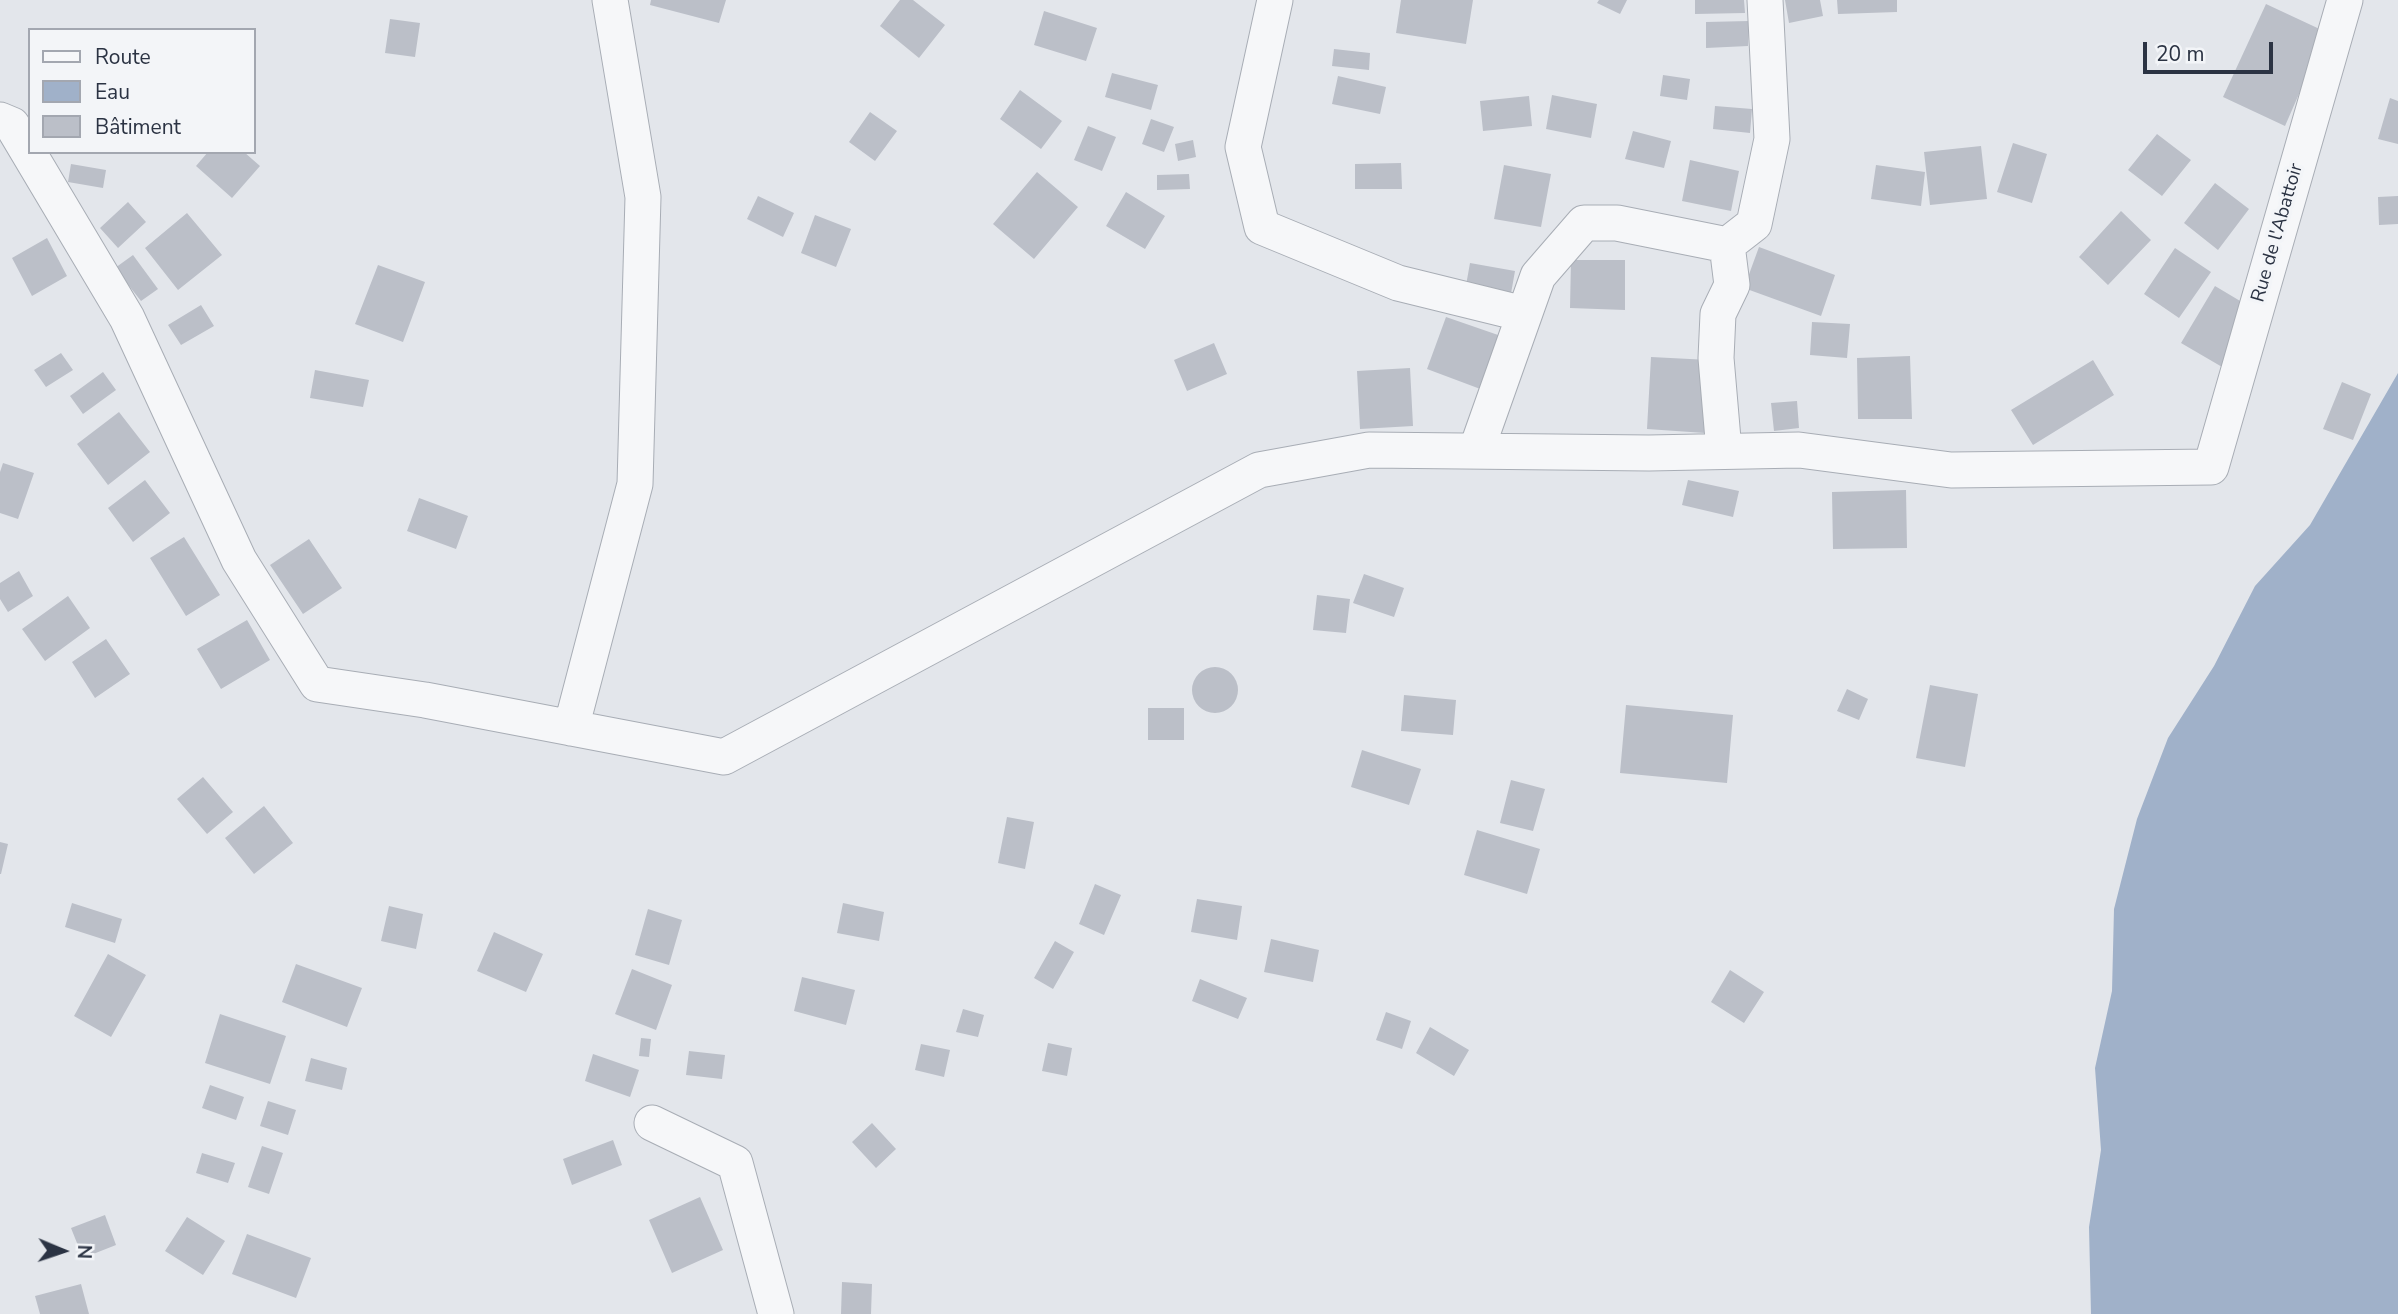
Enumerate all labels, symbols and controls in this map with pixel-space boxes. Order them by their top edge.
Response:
legend [28,28,256,154]
scale bar [2146,28,2276,72]
text: 20 m [2156,40,2205,68]
text: Route [95,43,151,71]
text: Eau [95,78,130,106]
text: Bâtiment [95,113,181,141]
street label: Rue de l'Abattoir [2247,161,2309,305]
north arrow [28,1216,98,1286]
text: N [71,1244,97,1259]

